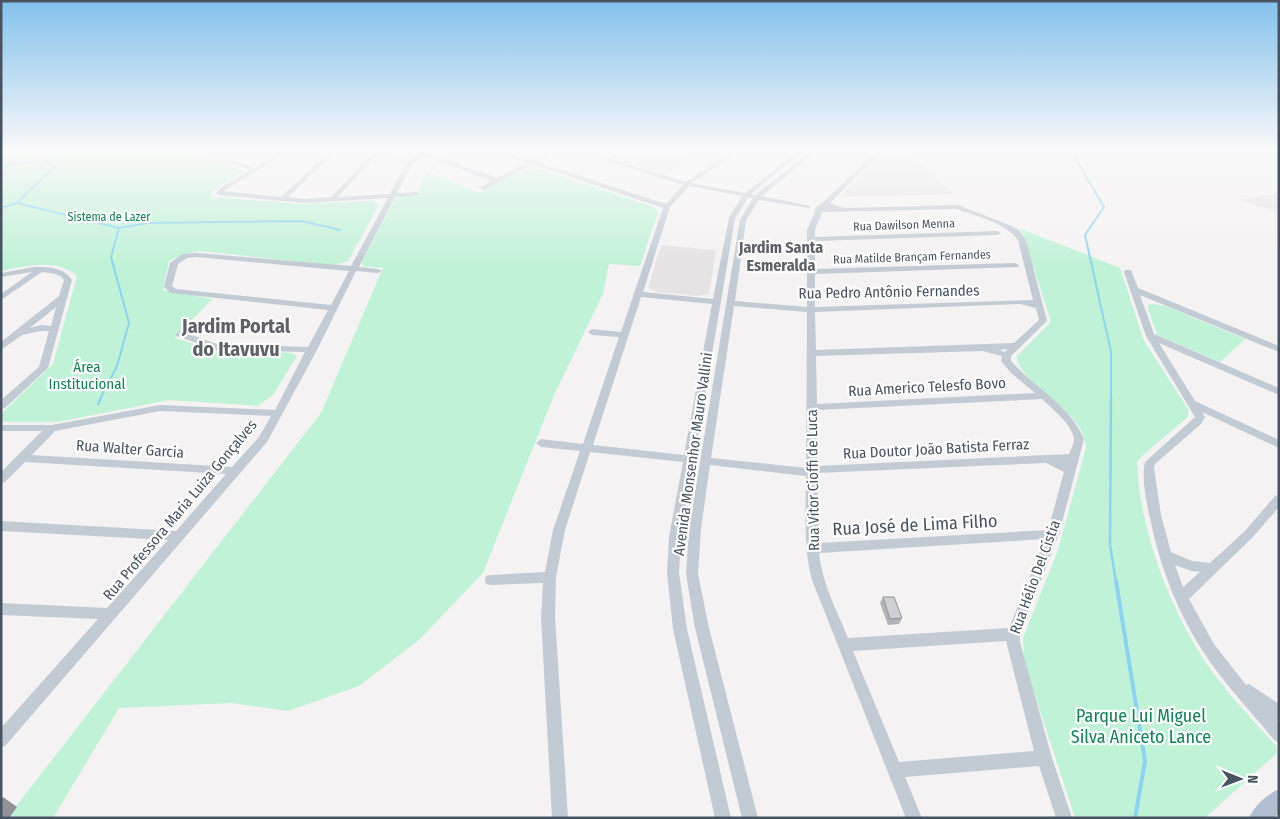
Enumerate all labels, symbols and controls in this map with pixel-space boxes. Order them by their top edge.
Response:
park label: Sistema de Lazer [68,210,151,224]
street label: Rua Dawilson Menna [853,216,955,234]
district label: Jardim Santa Esmeralda [738,238,823,275]
street label: Rua Matilde Brançam Fernandes [833,247,991,267]
street label: Rua Pedro Antônio Fernandes [798,281,980,303]
district label: Jardim Portal do Itavuvu [181,314,291,361]
street label: Avenida Monsenhor Mauro Vallini [670,351,716,557]
park label: Área Institucional [49,358,125,393]
street label: Rua Americo Telesfo Bovo [848,374,1006,400]
street label: Rua Vitor Cioffi de Luca [803,409,823,551]
street label: Rua Professora Maria Luiza Gonçalves [99,416,261,604]
street label: Rua Doutor João Batista Ferraz [842,435,1030,463]
street label: Rua Walter Garcia [75,436,185,462]
street label: Rua José de Lima Filho [832,510,998,540]
street label: Rua Hélio Del Cístia [1006,518,1064,636]
park label: Parque Lui Miguel Silva Aniceto Lance [1071,705,1211,748]
north arrow [1215,754,1265,804]
text: N [1244,775,1261,784]

